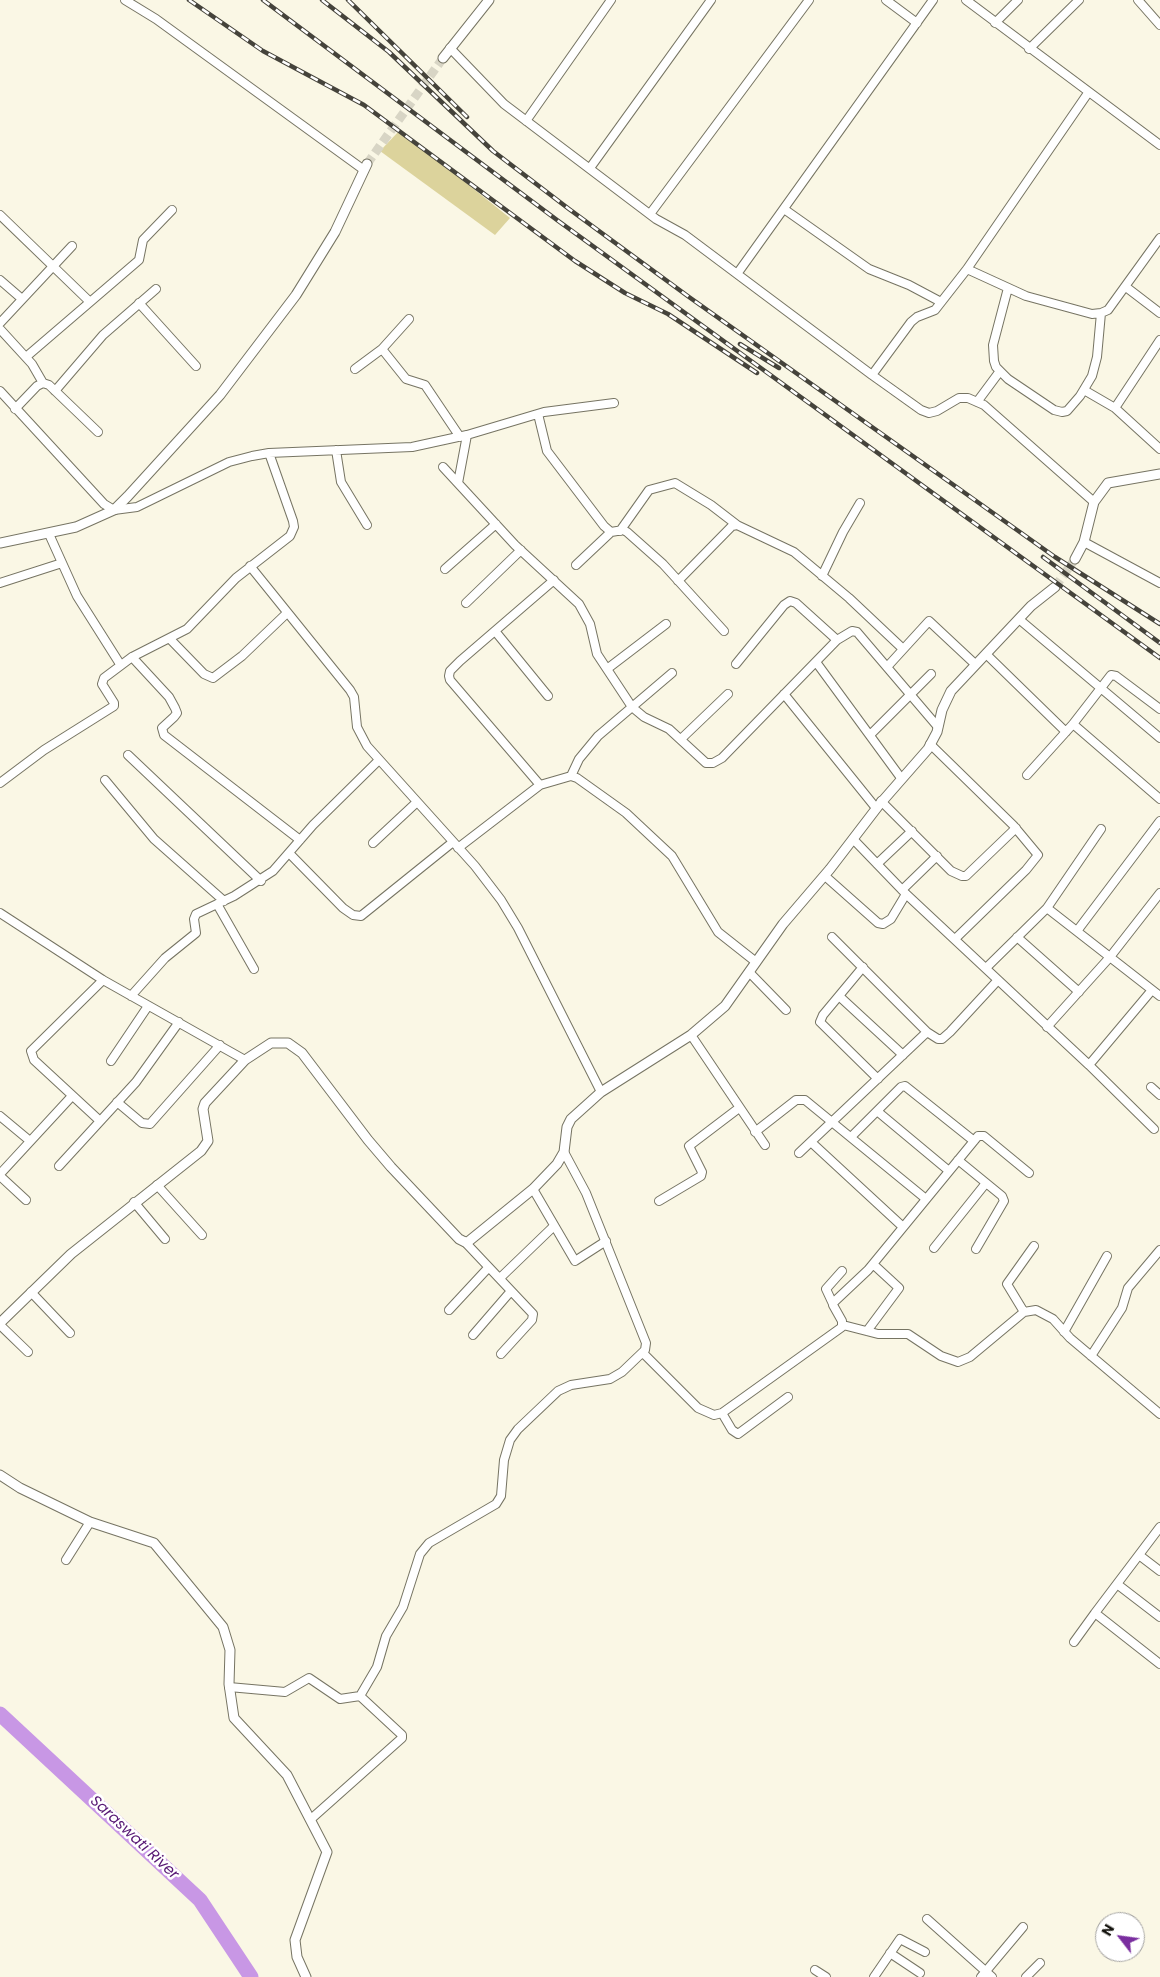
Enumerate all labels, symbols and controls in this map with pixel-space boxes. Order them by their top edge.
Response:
water label: Saraswati River [86,1792,182,1884]
north arrow [1095,1912,1145,1962]
text: N [1097,1920,1119,1940]

